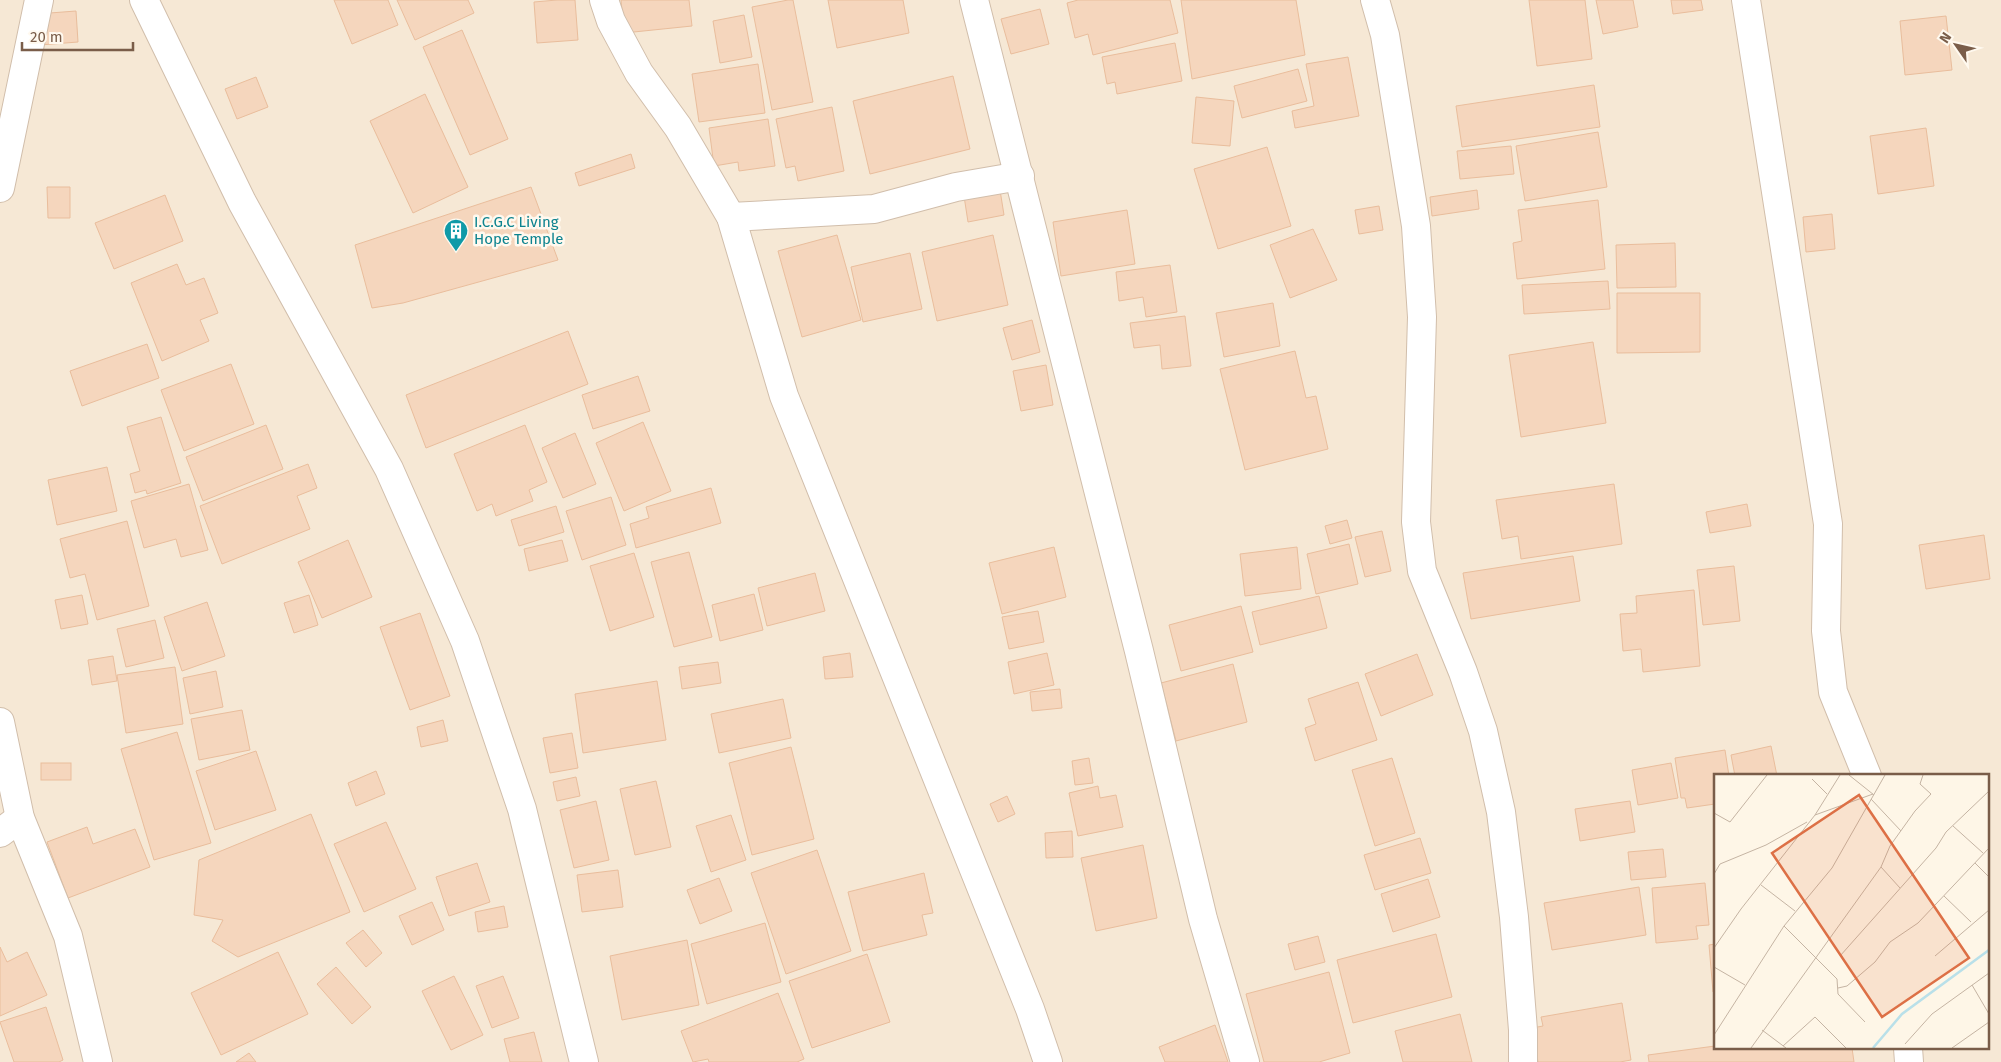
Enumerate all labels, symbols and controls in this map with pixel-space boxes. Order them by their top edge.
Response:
scale bar [22,20,134,52]
north arrow [1931,20,1981,70]
text: 20 m [30,28,63,46]
text: N [1936,29,1955,47]
place label: I.C.G.C Living Hope Temple [474,213,563,248]
building icon: I.C.G.C Living Hope Temple [443,218,469,252]
inset map [1714,774,1988,1050]

